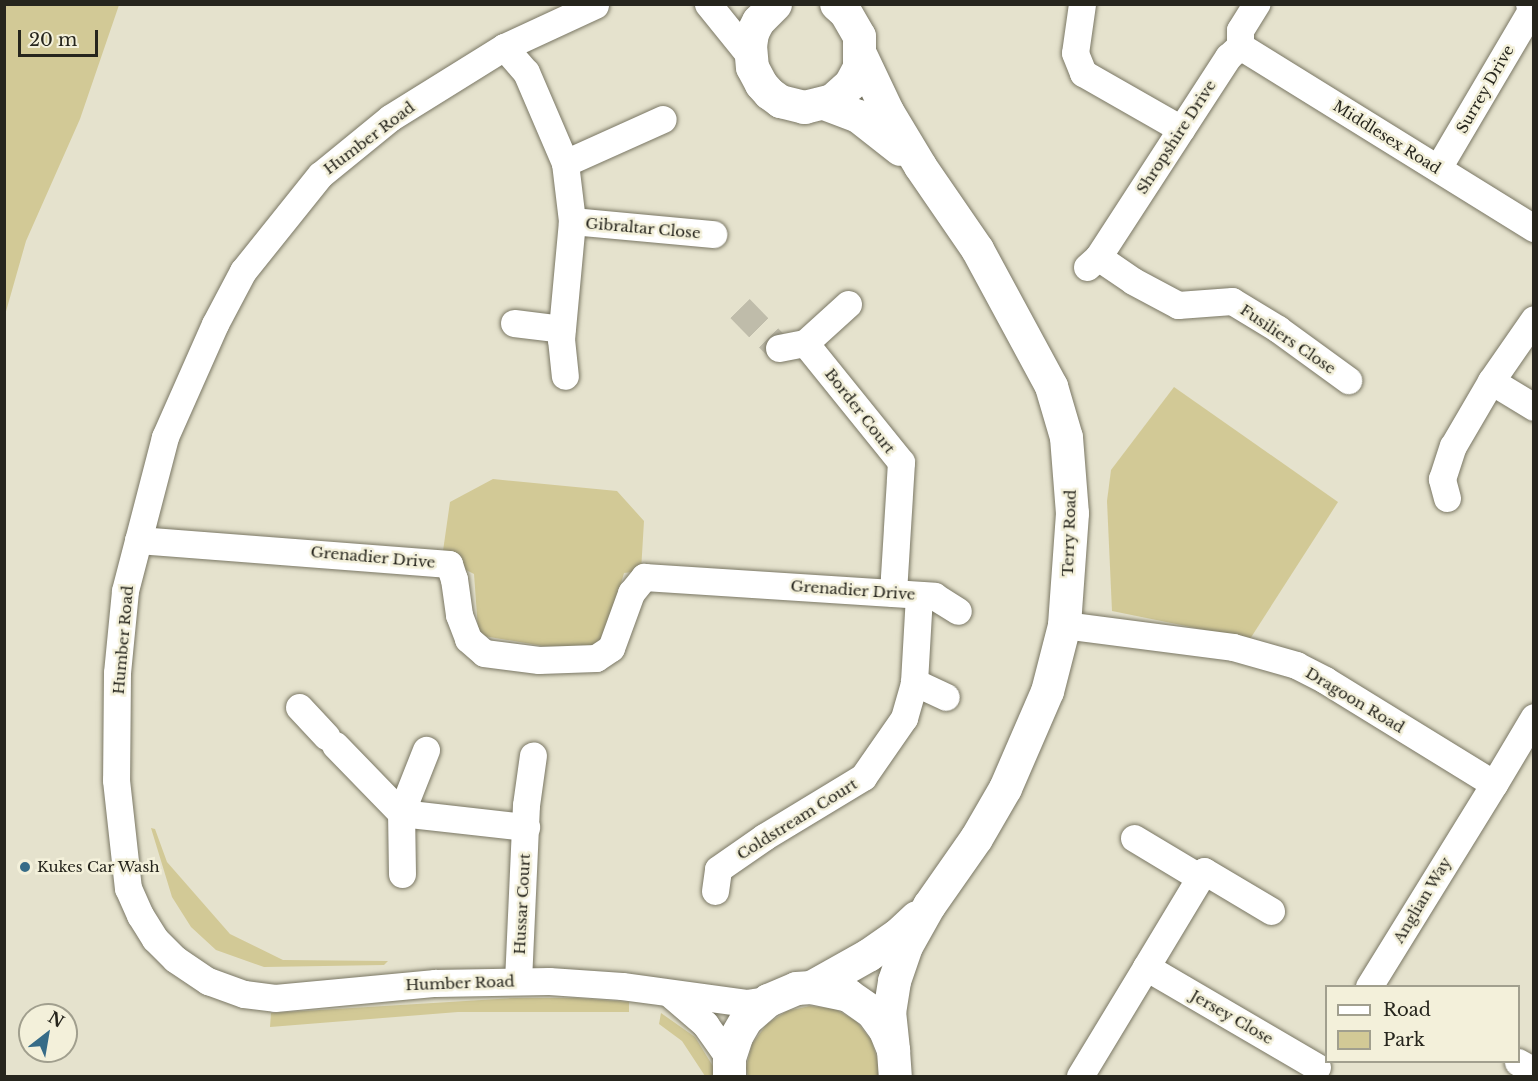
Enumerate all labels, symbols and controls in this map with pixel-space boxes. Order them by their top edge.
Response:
scale bar [21,18,100,56]
text: 20 m [29,29,77,51]
street label: Surrey Drive [1452,42,1518,136]
street label: Shropshire Drive [1133,77,1219,197]
street label: Middlesex Road [1330,97,1444,177]
street label: Humber Road [320,98,418,178]
street label: Gibraltar Close [584,214,702,242]
street label: Fusiliers Close [1237,301,1339,377]
street label: Border Court [821,365,899,457]
street label: Terry Road [1058,489,1080,577]
street label: Grenadier Drive [310,543,436,571]
street label: Grenadier Drive [790,577,916,603]
street label: Humber Road [109,585,137,695]
street label: Dragoon Road [1302,663,1408,737]
street label: Coldstream Court [734,775,860,863]
street label: Hussar Court [510,853,534,955]
street label: Anglian Way [1389,853,1455,947]
place label: Kukes Car Wash [37,858,161,876]
marker: Kukes Car Wash [18,860,32,874]
street label: Humber Road [405,972,515,994]
legend [1325,985,1520,1063]
street label: Jersey Close [1187,986,1277,1048]
text: Road [1383,999,1431,1021]
north arrow [18,1003,78,1063]
text: N [45,1007,68,1032]
text: Park [1383,1029,1425,1051]

